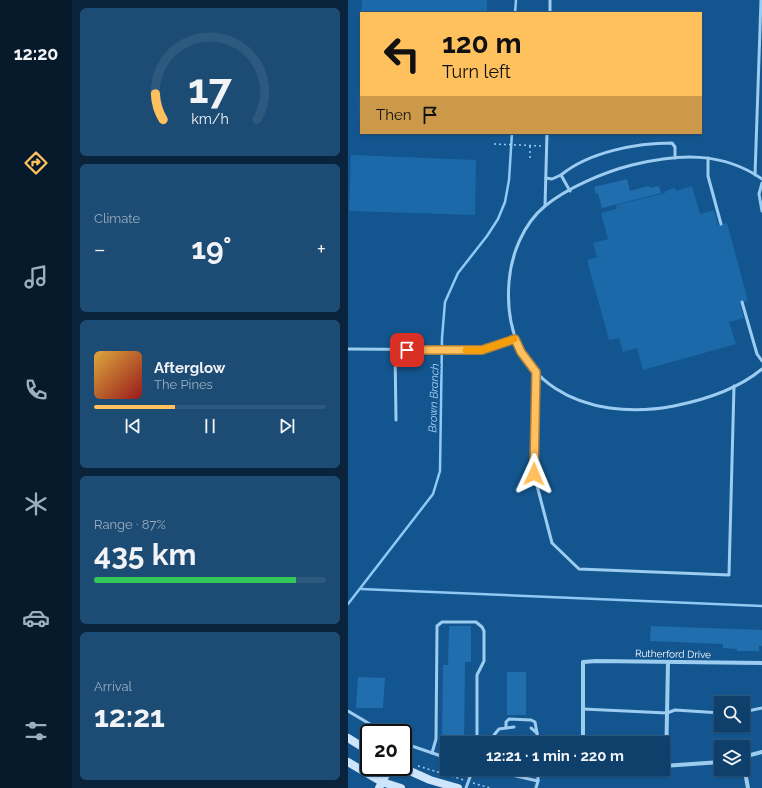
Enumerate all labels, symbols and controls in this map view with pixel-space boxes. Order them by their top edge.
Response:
text: 120 m [442,27,522,60]
icon: left [376,28,428,80]
text: 12:20 [14,43,58,64]
text: Turn left [442,61,511,82]
text: 17 [188,64,233,113]
icon: arrive [419,104,441,126]
text: Then [376,106,411,124]
text: km/h [191,111,229,127]
icon: directions [22,149,50,177]
text: Climate [94,211,140,226]
text: 19° [191,231,231,266]
text: − [94,236,106,262]
text: + [317,236,326,262]
icon: music [22,263,50,291]
pin [390,333,424,367]
icon: arrive [396,339,418,361]
text: Afterglow [154,359,225,377]
water label: Brown Branch [426,363,442,433]
icon: phone [22,376,50,404]
text: The Pines [154,377,213,392]
icon: previous [122,415,144,437]
icon: pause [199,415,221,437]
icon: next [276,415,298,437]
position arrow [513,453,555,495]
icon: climate [22,490,50,518]
text: Range · 87% [94,517,166,532]
text: 435 km [94,537,196,572]
icon: car [22,604,50,632]
street label: Rutherford Drive [635,648,711,660]
text: Arrival [94,679,132,694]
map controls [714,696,750,776]
button: search [714,696,750,732]
text: 12:21 [94,699,165,734]
icon: filters [22,717,50,745]
speed limit sign: 20 [360,724,412,776]
button: layers [714,740,750,776]
text: 12:21 · 1 min · 220 m [486,747,624,765]

